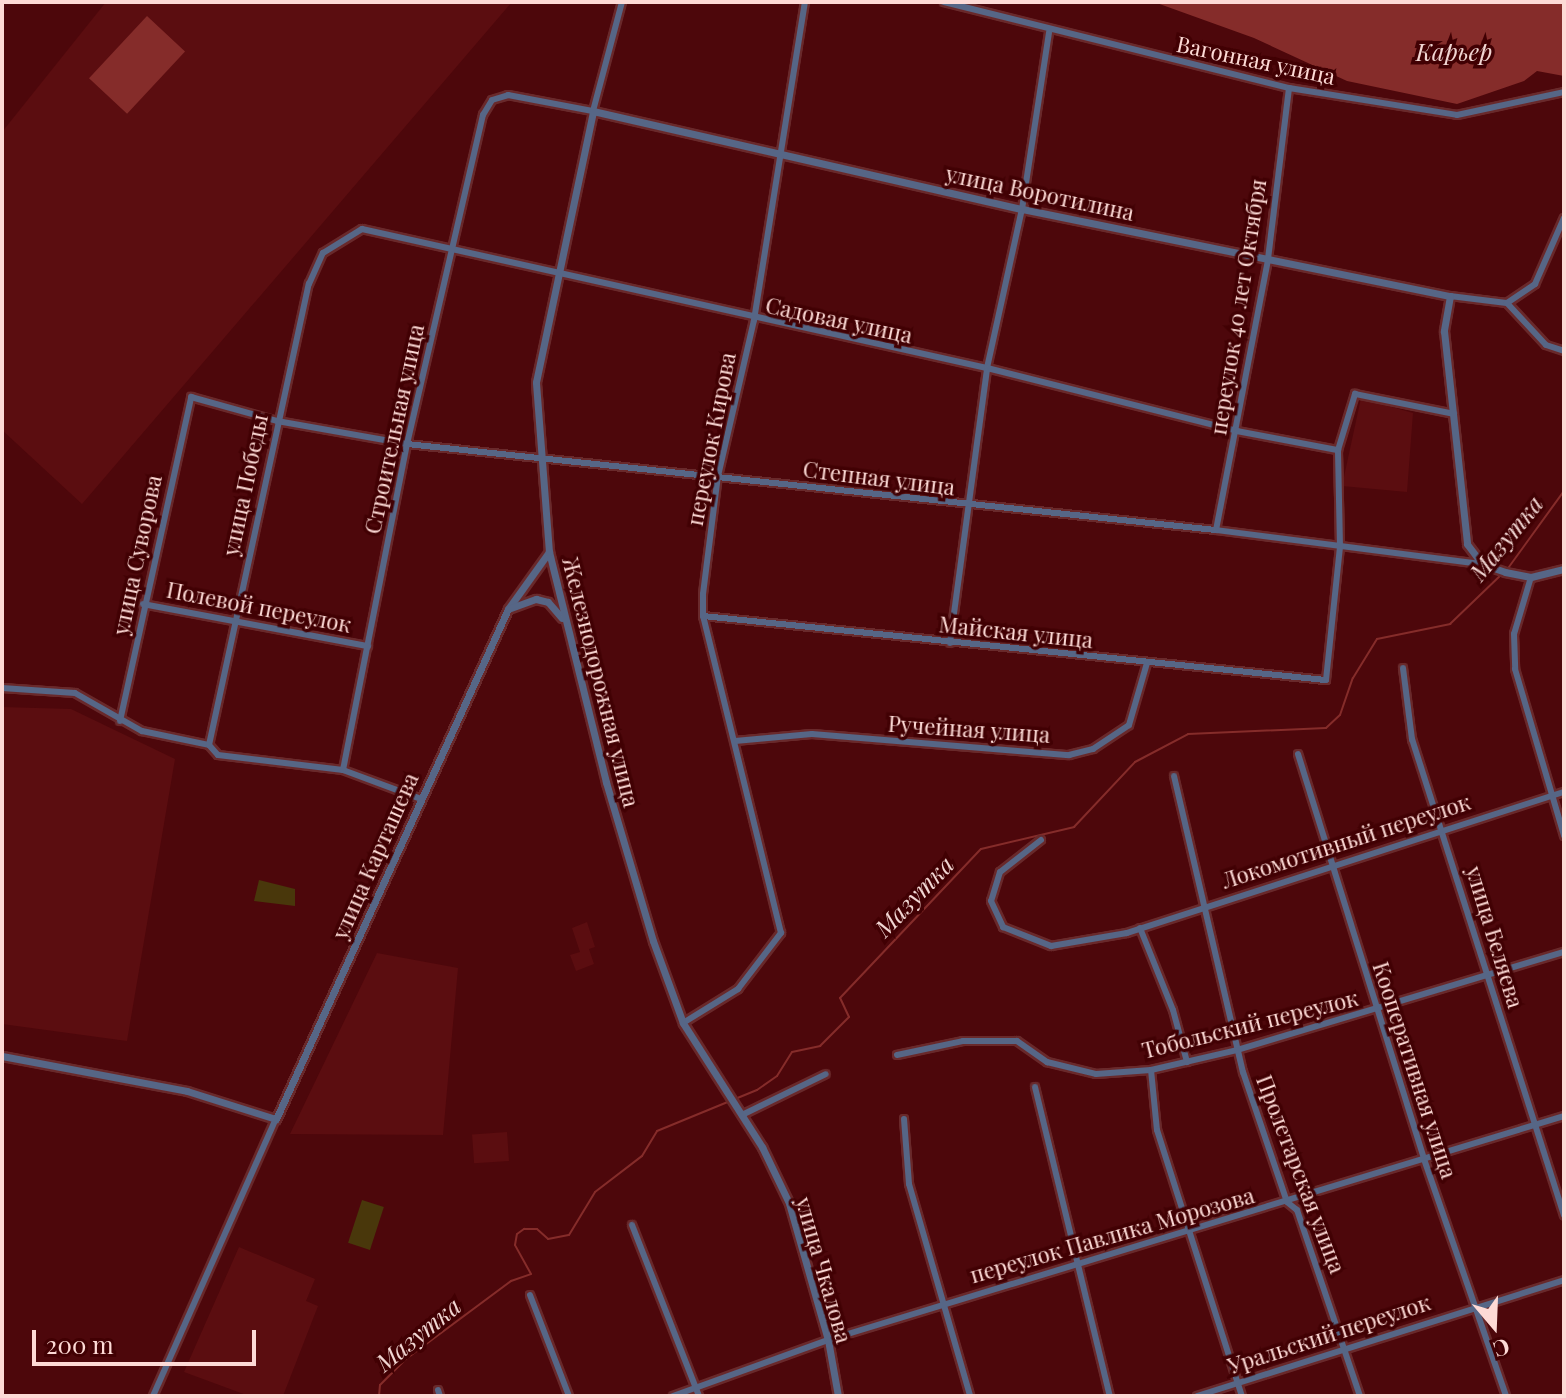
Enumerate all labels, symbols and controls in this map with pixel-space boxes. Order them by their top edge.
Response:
street label: Вагонная улица [1174,30,1338,90]
water label: Карьер [1416,38,1492,66]
street label: улица Воротилина [943,160,1137,226]
street label: переулок 40 лет Октября [1205,177,1271,437]
street label: Садовая улица [763,292,915,348]
street label: Строительная улица [359,322,429,536]
street label: переулок Кирова [681,350,741,528]
street label: улица Победы [217,412,273,558]
street label: Степная улица [801,456,957,500]
street label: улица Суворова [107,473,167,637]
water label: Мазутка [1463,490,1549,586]
street label: Железнодорожная улица [557,554,645,810]
street label: Полевой переулок [164,576,354,638]
street label: Майская улица [938,611,1094,653]
street label: Ручейная улица [887,710,1051,748]
street label: улица Карташева [326,769,424,943]
street label: Локомотивный переулок [1218,788,1474,894]
water label: Мазутка [869,850,959,942]
street label: улица Беляева [1461,863,1529,1011]
street label: Кооперативная улица [1368,958,1462,1182]
street label: Тобольский переулок [1139,984,1361,1064]
street label: Пролетарская улица [1251,1071,1351,1277]
street label: переулок Павлика Морозова [967,1182,1257,1288]
street label: улица Чкалова [791,1194,857,1346]
north arrow [1454,1286,1534,1366]
street label: Уральский переулок [1224,1289,1434,1379]
water label: Мазутка [370,1291,466,1377]
scale bar [36,1314,260,1364]
text: 200 m [46,1328,114,1360]
text: С [1490,1332,1514,1365]

